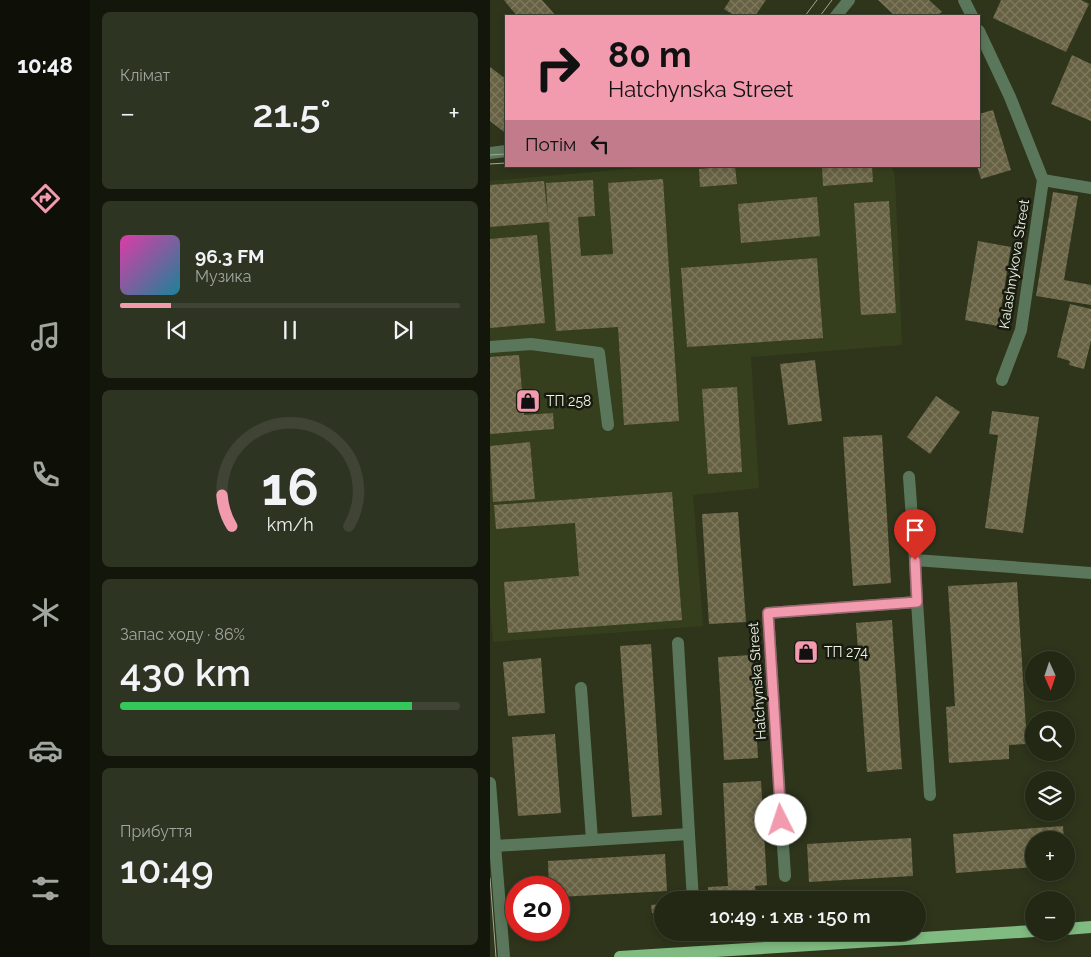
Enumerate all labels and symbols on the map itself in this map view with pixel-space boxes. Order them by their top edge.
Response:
street label: Kalashnykova Street [996,198,1032,330]
shop icon: ТП 258 [515,388,541,414]
place label: ТП 258 [546,393,591,409]
pin [894,509,936,560]
street label: Hatchynska Street [745,621,769,740]
shop icon: ТП 274 [793,639,819,665]
place label: ТП 274 [824,644,868,660]
north arrow [1025,651,1075,701]
position arrow [754,793,806,845]
speed limit sign: 20 [505,876,570,941]

